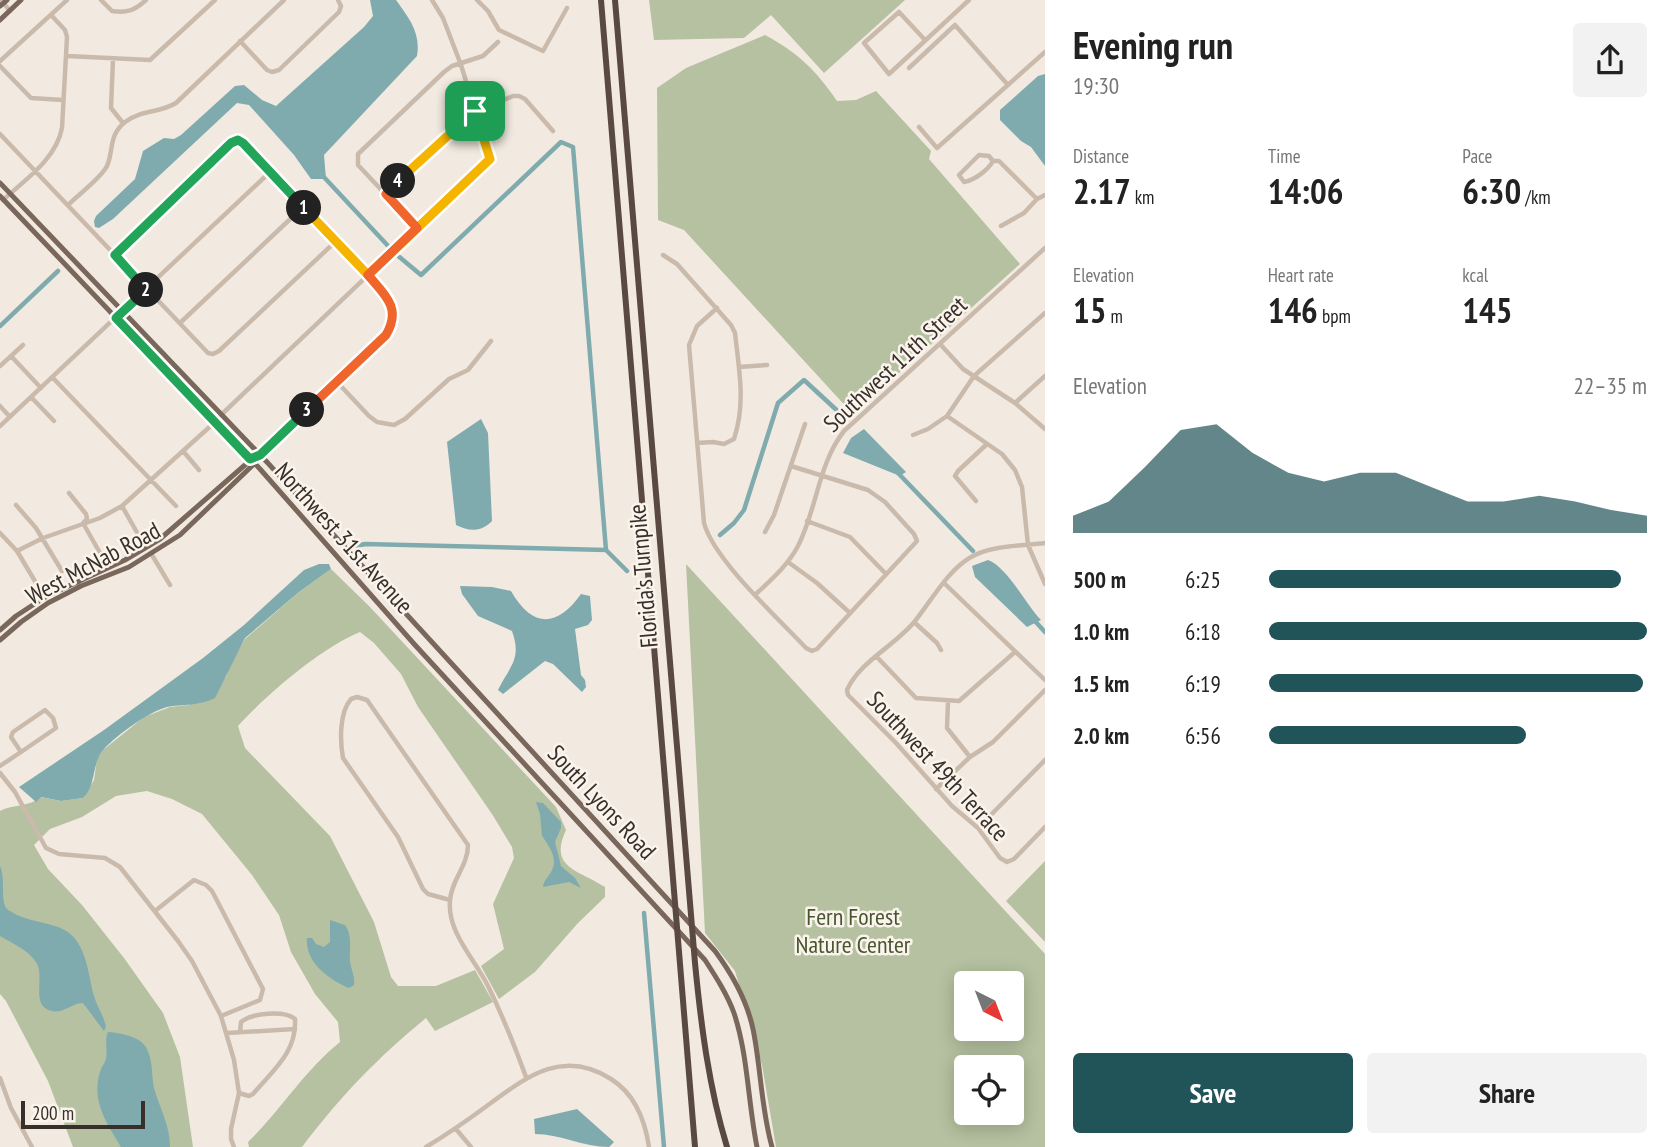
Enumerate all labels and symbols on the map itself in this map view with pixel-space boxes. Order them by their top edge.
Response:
pin [445,81,505,141]
pin: 4 [380,164,416,198]
pin: 1 [286,190,322,226]
pin: 2 [128,272,164,308]
street label: Southwest 11th Street [817,289,974,439]
pin: 3 [290,392,324,428]
street label: Northwest 31st Avenue [268,456,420,620]
street label: Florida's Turnpike [621,503,665,649]
street label: West McNab Road [20,515,166,611]
street label: Southwest 49th Terrace [860,684,1016,848]
street label: South Lyons Road [541,738,663,866]
park label: Fern Forest Nature Center [796,901,911,960]
north arrow [954,971,1024,1041]
scale bar [21,1098,145,1130]

